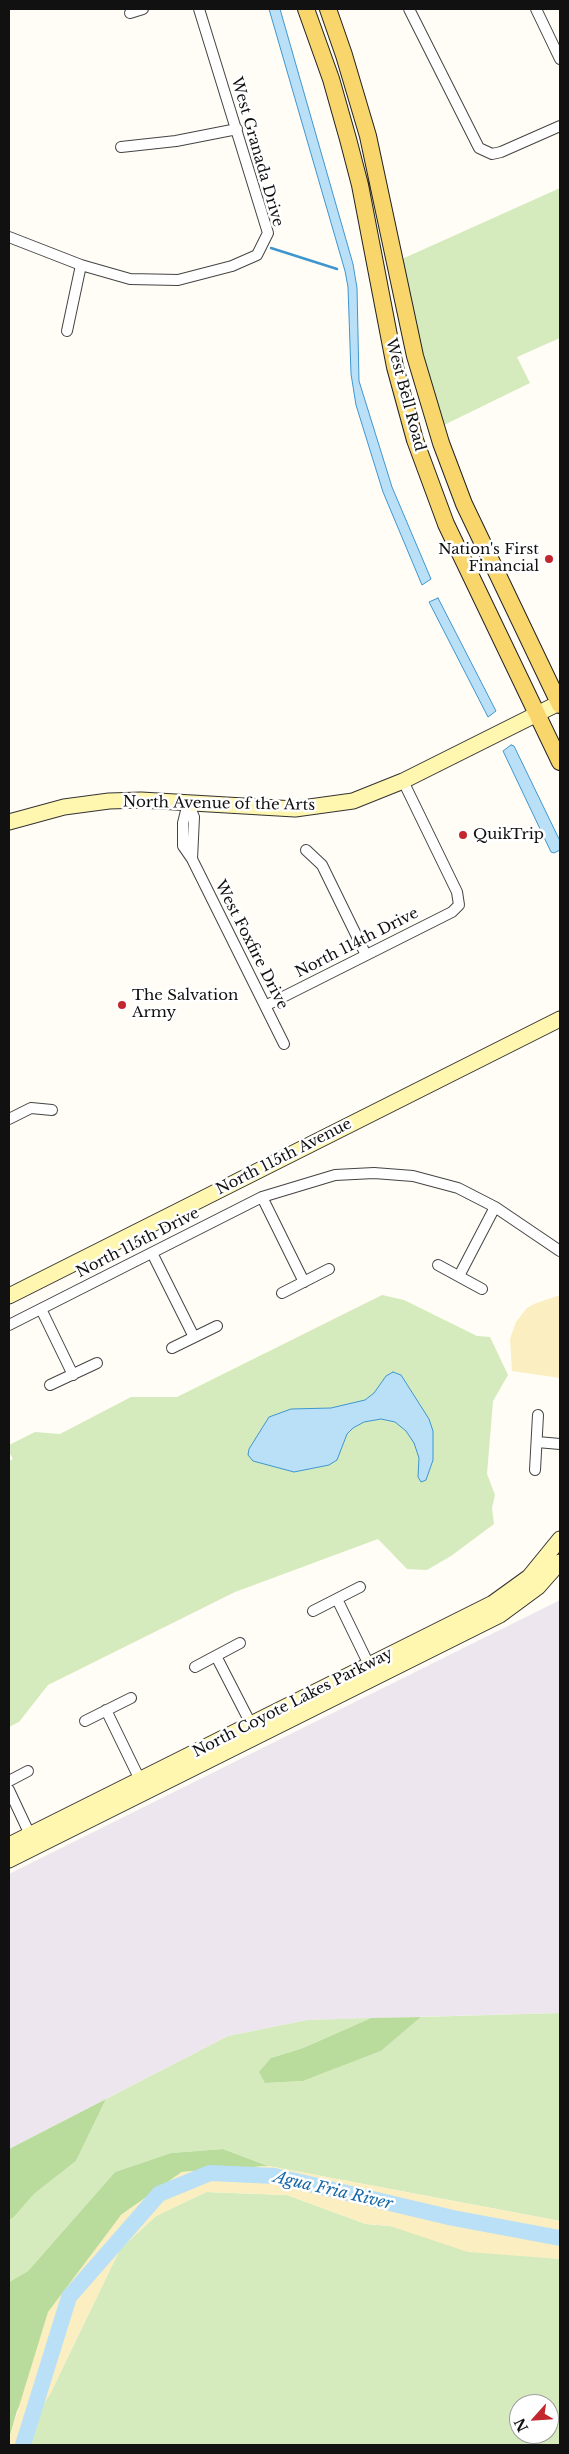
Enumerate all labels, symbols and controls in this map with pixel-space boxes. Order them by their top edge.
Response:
street label: West Granada Drive [227,75,287,229]
street label: West Bell Road [381,337,429,453]
place label: Nation's First Financial [438,541,539,576]
marker: Nation's First Financial [543,553,555,565]
street label: North Avenue of the Arts [123,793,315,815]
place label: QuikTrip [473,826,544,844]
marker: QuikTrip [457,829,469,841]
street label: West Foxfire Drive [211,877,291,1013]
street label: North 114th Drive [292,904,422,982]
place label: The Salvation Army [132,987,238,1022]
marker: The Salvation Army [116,999,128,1011]
street label: North 115th Avenue [213,1115,355,1199]
street label: North 115th Drive [74,1204,202,1282]
street label: North Coyote Lakes Parkway [190,1645,396,1761]
water label: Agua Fria River [272,2168,394,2214]
north arrow [509,2394,559,2444]
text: N [510,2415,532,2435]

